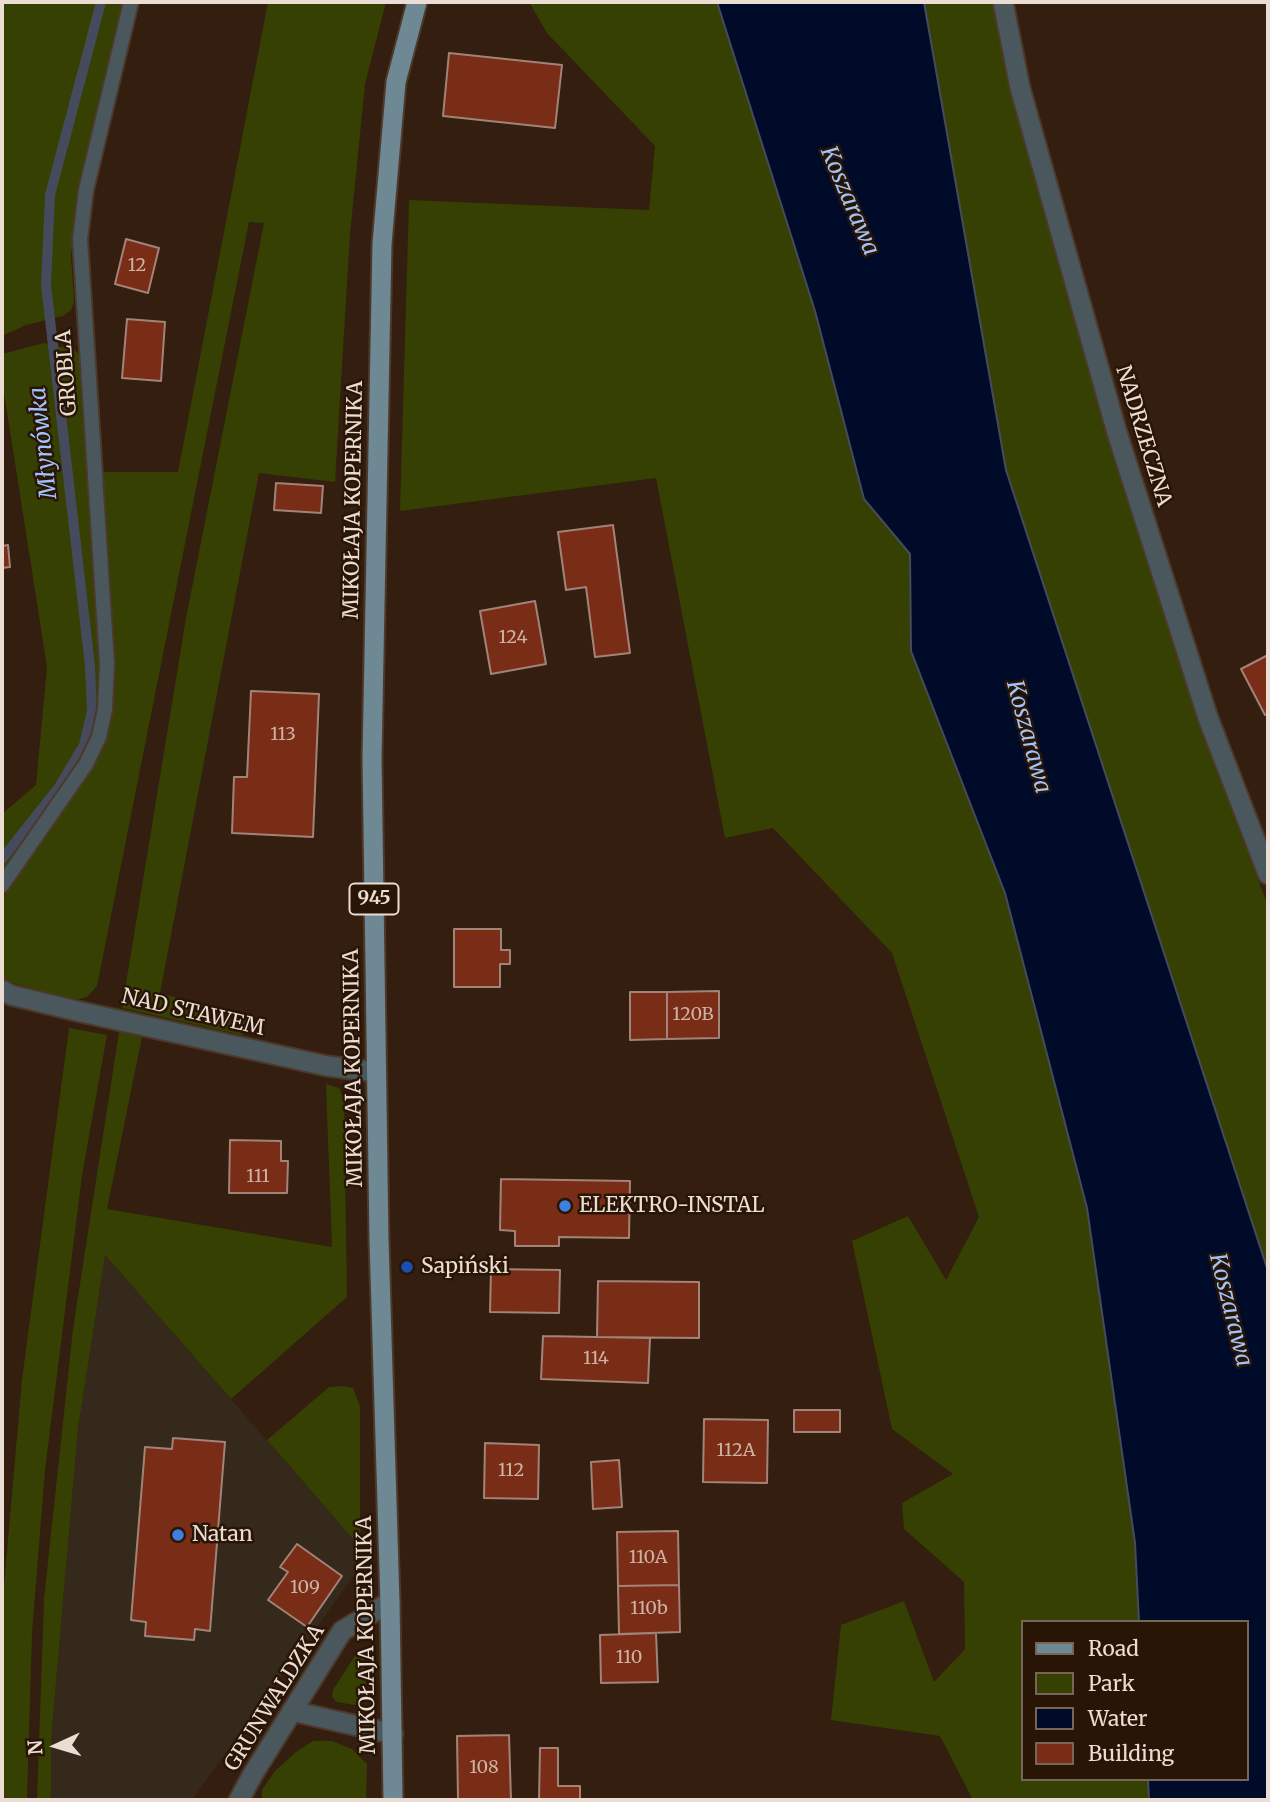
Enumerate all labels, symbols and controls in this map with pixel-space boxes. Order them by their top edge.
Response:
water label: Koszarawa [814,142,884,260]
house number: 12 [128,255,146,277]
street label: GROBLA [51,329,83,417]
street label: NADRZECZNA [1110,362,1176,510]
street label: MIKOŁAJA KOPERNIKA [339,381,369,619]
water label: Młynówka [24,386,64,500]
house number: 124 [498,627,528,649]
water label: Koszarawa [1000,678,1056,796]
house number: 113 [270,724,296,746]
road number: 945 [350,884,398,914]
street label: MIKOŁAJA KOPERNIKA [339,949,369,1187]
street label: NAD STAWEM [119,984,267,1042]
house number: 120B [672,1004,714,1026]
house number: 111 [246,1166,270,1188]
place label: ELEKTRO-INSTAL [579,1193,765,1219]
marker: ELEKTRO-INSTAL [557,1198,573,1214]
water label: Koszarawa [1203,1250,1257,1370]
place label: Sapiński [421,1254,509,1280]
marker: Sapiński [399,1259,415,1275]
house number: 114 [583,1348,609,1370]
house number: 112A [716,1440,756,1462]
house number: 112 [498,1460,524,1482]
street label: MIKOŁAJA KOPERNIKA [352,1516,382,1754]
place label: Natan [192,1522,253,1548]
marker: Natan [170,1527,186,1543]
house number: 110A [629,1547,667,1569]
house number: 109 [290,1577,320,1599]
house number: 110b [630,1598,668,1620]
street label: GRUNWALDZKA [220,1620,330,1776]
legend [1021,1620,1249,1781]
text: Road [1088,1635,1139,1662]
house number: 110 [616,1647,642,1669]
text: Park [1088,1670,1135,1697]
text: Water [1088,1705,1147,1732]
north arrow [21,1711,91,1781]
text: N [23,1739,48,1756]
text: Building [1088,1740,1174,1767]
house number: 108 [469,1757,499,1779]

